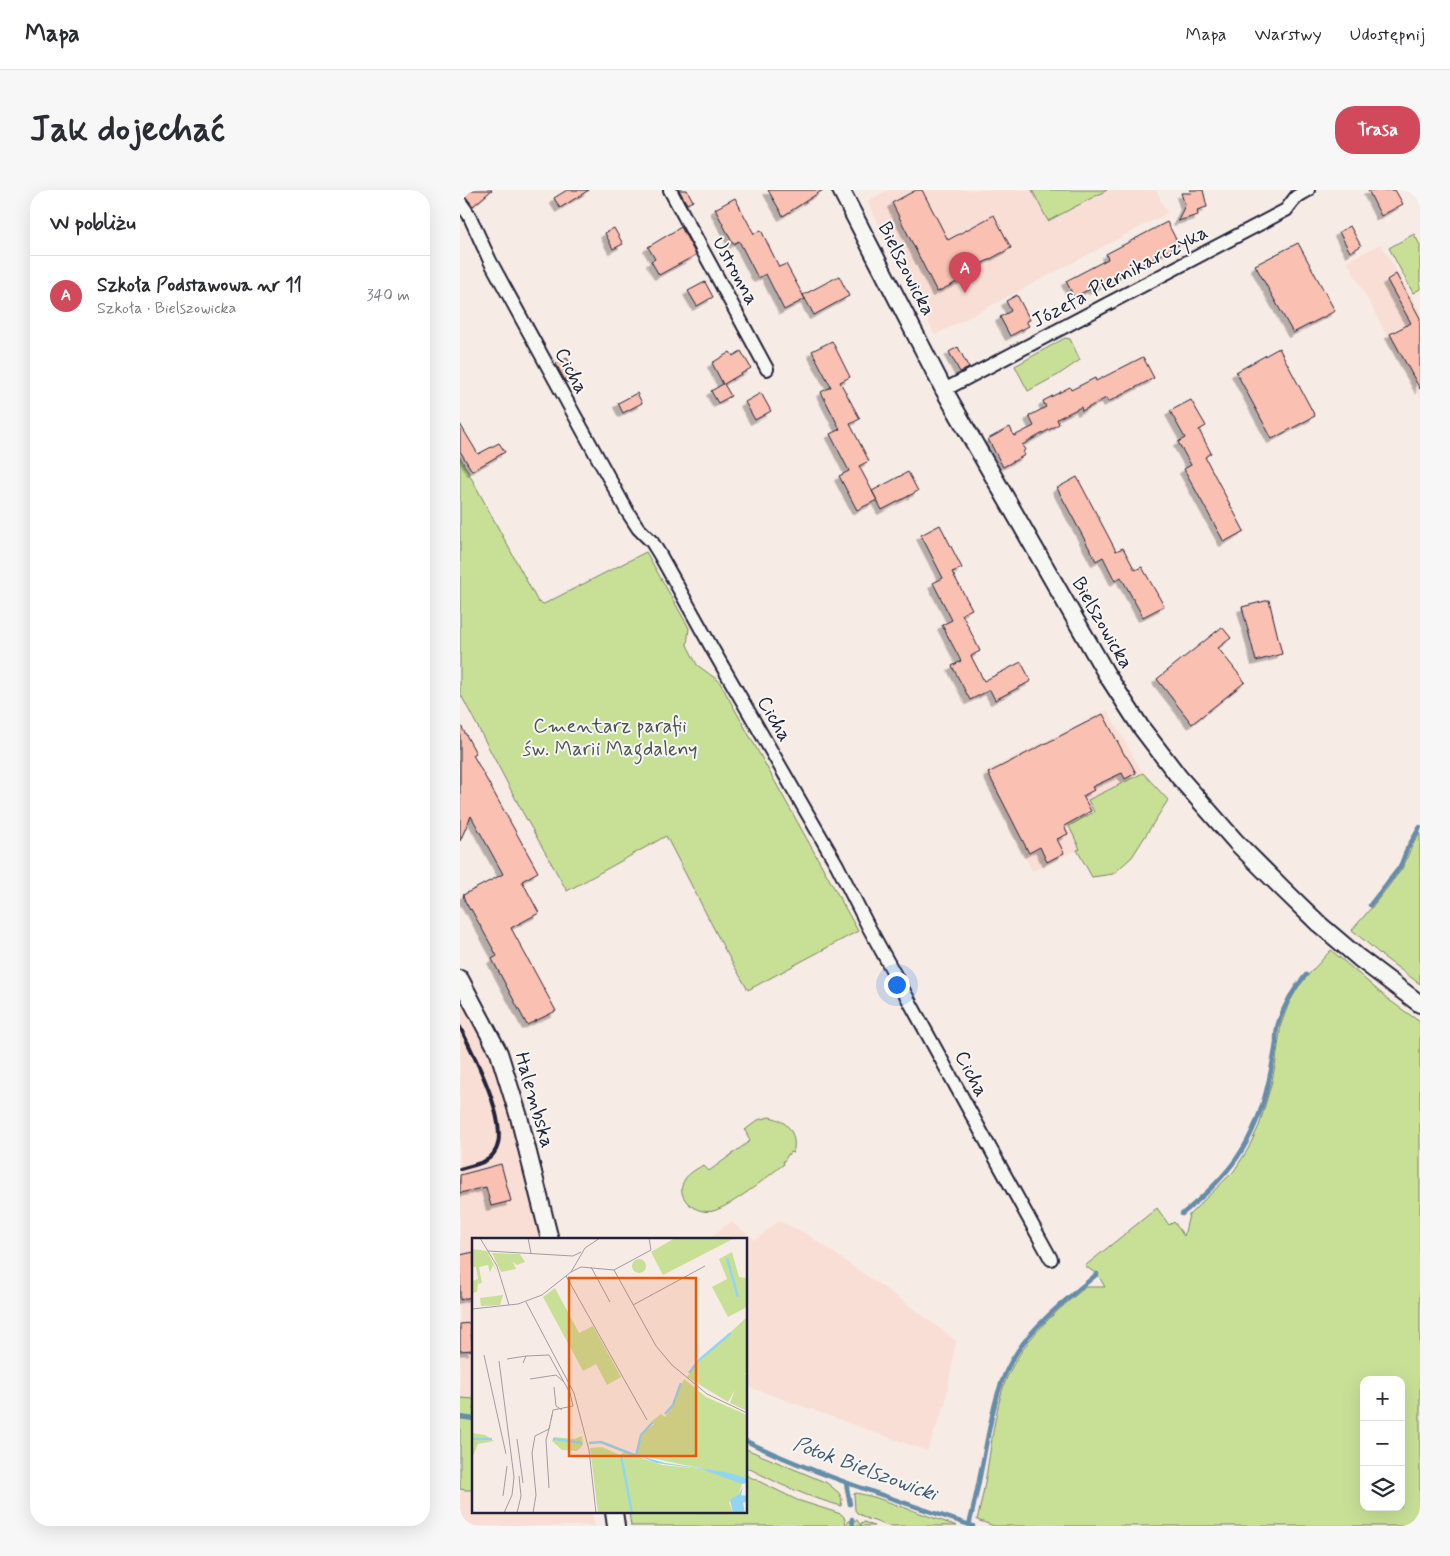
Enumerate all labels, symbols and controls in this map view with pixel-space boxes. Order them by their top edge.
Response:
text: Mapa [25,19,80,50]
text: Mapa [1186,23,1227,47]
text: Warstwy [1255,23,1322,47]
text: Udostępnij [1350,23,1425,47]
button: Trasa [1335,106,1420,154]
text: Jak dojechać [30,107,225,153]
text: W pobliżu [50,209,136,237]
street label: Bielszowicka [871,217,941,321]
street label: Józefa Piernikarczyka [1027,219,1213,335]
street label: Ustronna [705,232,765,310]
pin: A [949,252,981,293]
text: Szkoła Podstawowa nr 11 [97,273,302,298]
text: A [61,285,71,306]
text: 340 m [366,285,410,306]
text: Szkoła · Bielszowicka [97,298,236,319]
street label: Cicha [548,343,594,399]
street label: Bielszowicka [1065,572,1139,674]
street label: Cicha [750,691,798,747]
park label: Cmentarz parafii św. Marii Magdaleny [522,713,698,765]
your location [884,972,910,998]
street label: Cicha [948,1046,994,1102]
street label: Halembska [507,1049,561,1151]
inset map [472,1238,748,1514]
map controls [1360,1376,1405,1511]
button: + [1360,1376,1405,1421]
button: − [1360,1421,1405,1466]
water label: Potok Bielszowicki [789,1430,943,1509]
button: layers [1360,1466,1405,1511]

